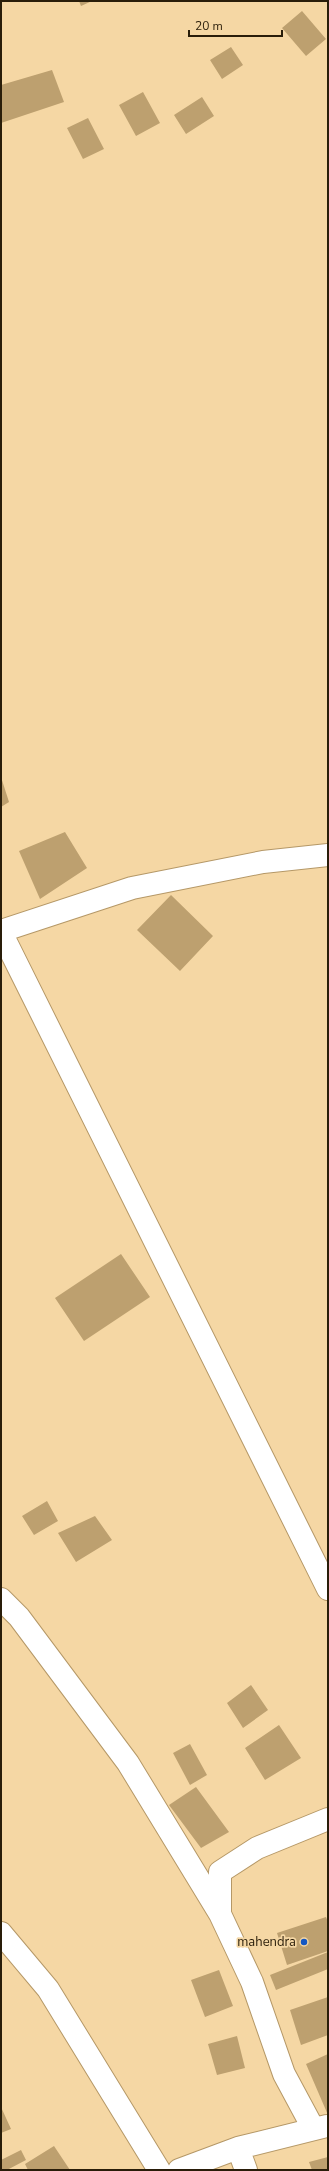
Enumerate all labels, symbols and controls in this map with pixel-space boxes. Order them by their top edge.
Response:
scale bar [189,12,282,38]
text: 20 m [195,18,223,34]
place label: mahendra [237,1933,296,1951]
marker: mahendra [299,1937,309,1947]

